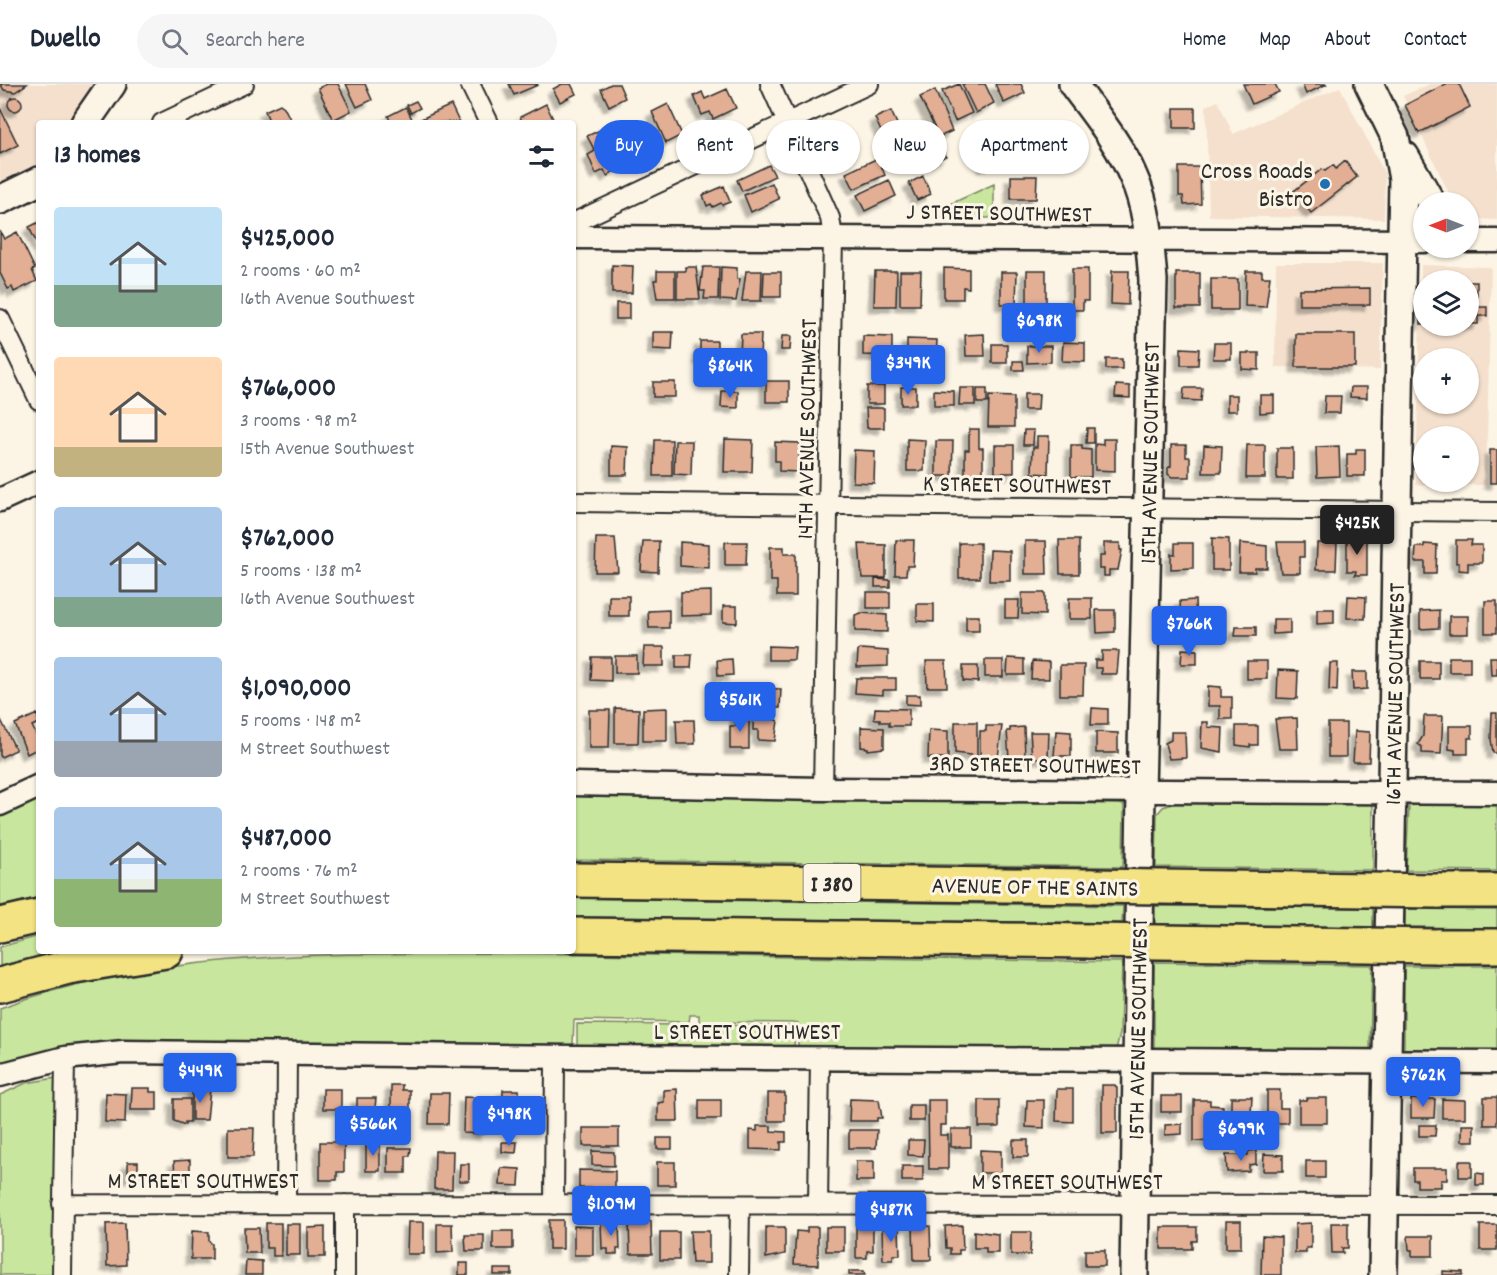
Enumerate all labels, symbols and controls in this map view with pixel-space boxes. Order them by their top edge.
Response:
search box [137,14,557,68]
text: Dwello [30,21,101,61]
icon: search [158,25,191,58]
text: Search here [206,26,305,57]
text: Home [1182,26,1226,56]
text: Map [1259,26,1291,56]
text: About [1324,26,1371,56]
text: Contact [1404,26,1467,56]
chip: Buy [594,120,664,174]
chip: Rent [676,120,754,174]
chip: Filters [766,120,860,174]
chip: New [872,120,947,174]
chip: Apartment [959,120,1089,174]
text: 13 homes [54,138,141,175]
icon: filters [525,140,558,173]
place label: Cross Roads Bistro [1201,156,1313,218]
marker: Cross Roads Bistro [1318,177,1332,191]
north arrow [1413,192,1479,258]
map controls [1413,192,1479,492]
street label: J STREET SOUTHWEST [906,196,1092,234]
text: $425,000 [240,221,335,258]
icon: home [102,231,174,303]
text: 2 rooms · 60 m² [240,258,361,286]
button: layers [1413,270,1479,336]
text: 16th Avenue Southwest [240,286,415,314]
pin: $698K [997,303,1081,354]
text: $698K [1016,308,1062,336]
street label: 14TH AVENUE SOUTHWEST [790,318,828,540]
street label: 15TH AVENUE SOUTHWEST [1133,341,1171,564]
pin: $349K [866,345,950,396]
pin: $864K [688,348,772,399]
button: + [1413,348,1479,414]
text: $349K [885,350,931,378]
text: $864K [707,353,753,381]
text: $766,000 [240,371,336,408]
icon: home [102,381,174,453]
text: 3 rooms · 98 m² [240,408,357,436]
button: − [1413,426,1479,492]
text: 15th Avenue Southwest [240,436,414,464]
street label: K STREET SOUTHWEST [923,468,1112,506]
pin: $425K [1315,505,1399,556]
text: $425K [1334,510,1380,538]
text: $762,000 [240,521,335,558]
icon: home [102,531,174,603]
text: 5 rooms · 138 m² [240,558,362,586]
street label: 16TH AVENUE SOUTHWEST [1378,582,1416,806]
text: 16th Avenue Southwest [240,586,415,614]
pin: $766K [1147,606,1231,657]
text: $766K [1166,611,1212,639]
text: $1,090,000 [240,671,352,708]
icon: home [102,681,174,753]
pin: $561K [698,682,782,733]
text: $561K [719,687,761,715]
text: 5 rooms · 148 m² [240,708,361,736]
text: M Street Southwest [240,736,390,764]
street label: 3RD STREET SOUTHWEST [929,748,1141,786]
text: $487,000 [240,821,332,858]
icon: home [102,831,174,903]
text: 2 rooms · 76 m² [240,858,358,886]
road number: I 380 [804,864,860,902]
street label: AVENUE OF THE SAINTS [931,870,1139,908]
text: M Street Southwest [240,886,390,914]
street label: 15TH AVENUE SOUTHWEST [1121,917,1159,1140]
street label: L STREET SOUTHWEST [654,1017,841,1051]
pin: $449K [158,1053,242,1104]
pin: $762K [1381,1057,1465,1108]
text: $449K [177,1058,223,1086]
text: $762K [1400,1062,1446,1090]
pin: $498K [467,1096,551,1147]
text: $498K [487,1101,531,1129]
pin: $566K [331,1106,415,1157]
text: $566K [349,1111,397,1139]
pin: $699K [1199,1111,1283,1162]
text: $699K [1217,1116,1265,1144]
street label: M STREET SOUTHWEST [108,1166,299,1200]
street label: M STREET SOUTHWEST [972,1167,1163,1201]
pin: $1.09M [562,1186,660,1237]
text: $1.09M [586,1191,636,1219]
pin: $487K [849,1192,933,1243]
text: $487K [869,1197,913,1225]

